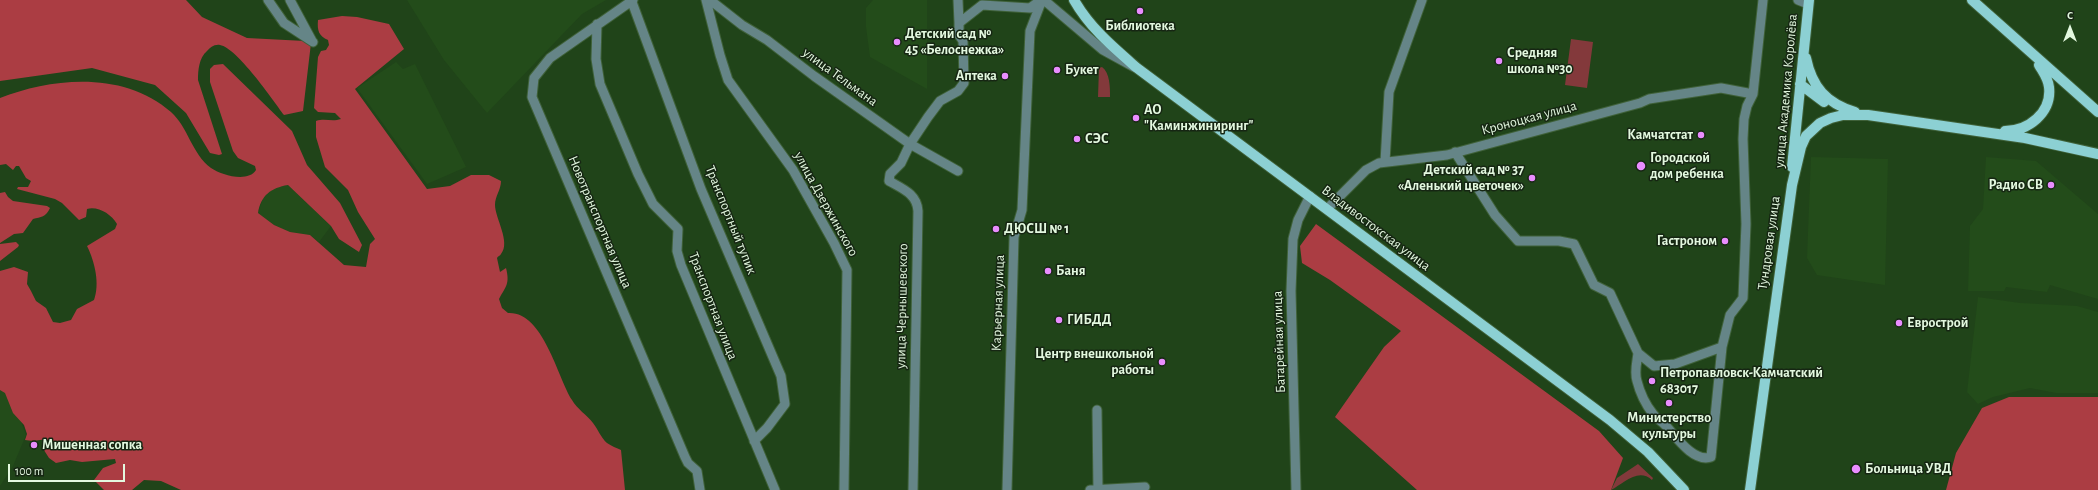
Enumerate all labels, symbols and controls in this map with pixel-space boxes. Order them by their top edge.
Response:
marker: Библиотека [1135,6,1145,16]
north arrow [2050,8,2090,48]
text: С [2067,10,2073,21]
street label: улица Академика Королёва [1771,13,1801,169]
place label: Библиотека [1105,18,1175,34]
place label: Детский сад № 45 «Белоснежка» [905,26,1004,58]
marker: Детский сад № 45 «Белоснежка» [892,37,902,47]
street label: улица Тельмана [799,44,881,110]
place label: Средняя школа №30 [1507,45,1572,78]
marker: Средняя школа №30 [1494,56,1504,66]
place label: Букет [1065,62,1099,78]
marker: Букет [1052,65,1062,75]
place label: Аптека [956,68,997,84]
marker: Аптека [1000,71,1010,81]
street label: Кроноцкая улица [1480,97,1578,139]
place label: АО "Каминжиниринг" [1144,102,1253,134]
marker: АО "Каминжиниринг" [1131,113,1141,123]
place label: Камчатстат [1627,127,1693,143]
marker: Камчатстат [1696,130,1706,140]
place label: СЭС [1085,131,1109,147]
marker: СЭС [1072,134,1082,144]
street label: улица Дзержинского [790,149,862,259]
place label: Городской дом ребенка [1650,150,1724,182]
street label: Новотранспортная улица [564,153,636,291]
marker: Городской дом ребенка [1635,160,1647,172]
place label: Детский сад № 37 «Аленький цветочек» [1398,162,1524,194]
street label: Транспортный тупик [702,163,760,277]
marker: Детский сад № 37 «Аленький цветочек» [1527,173,1537,183]
place label: Радио СВ [1988,177,2043,193]
marker: Радио СВ [2046,180,2056,190]
street label: Владивостокская улица [1318,182,1434,274]
street label: Тундровая улица [1754,195,1784,291]
place label: ДЮСШ № 1 [1004,221,1069,237]
marker: ДЮСШ № 1 [991,224,1001,234]
place label: Гастроном [1657,233,1717,249]
marker: Гастроном [1720,236,1730,246]
street label: улица Чернышевского [893,243,911,369]
street label: Транспортная улица [685,250,741,362]
street label: Карьерная улица [988,254,1008,352]
place label: Баня [1056,263,1085,279]
marker: Баня [1043,266,1053,276]
street label: Батарейная улица [1269,291,1289,393]
place label: ГИБДД [1067,312,1111,328]
marker: ГИБДД [1054,315,1064,325]
place label: Еврострой [1907,315,1968,331]
marker: Еврострой [1894,318,1904,328]
place label: Центр внешкольной работы [1035,346,1154,378]
marker: Центр внешкольной работы [1157,357,1167,367]
place label: Петропавловск-Камчатский 683017 [1660,365,1823,398]
marker: Петропавловск-Камчатский 683017 [1647,376,1657,386]
marker: Министерство культуры [1664,398,1674,408]
place label: Министерство культуры [1627,410,1711,442]
place label: Мишенная сопка [42,437,142,453]
marker: Мишенная сопка [29,440,39,450]
scale bar [10,456,127,482]
place label: Больница УВД [1865,461,1951,477]
marker: Больница УВД [1850,463,1862,475]
text: 100 m [15,465,43,477]

